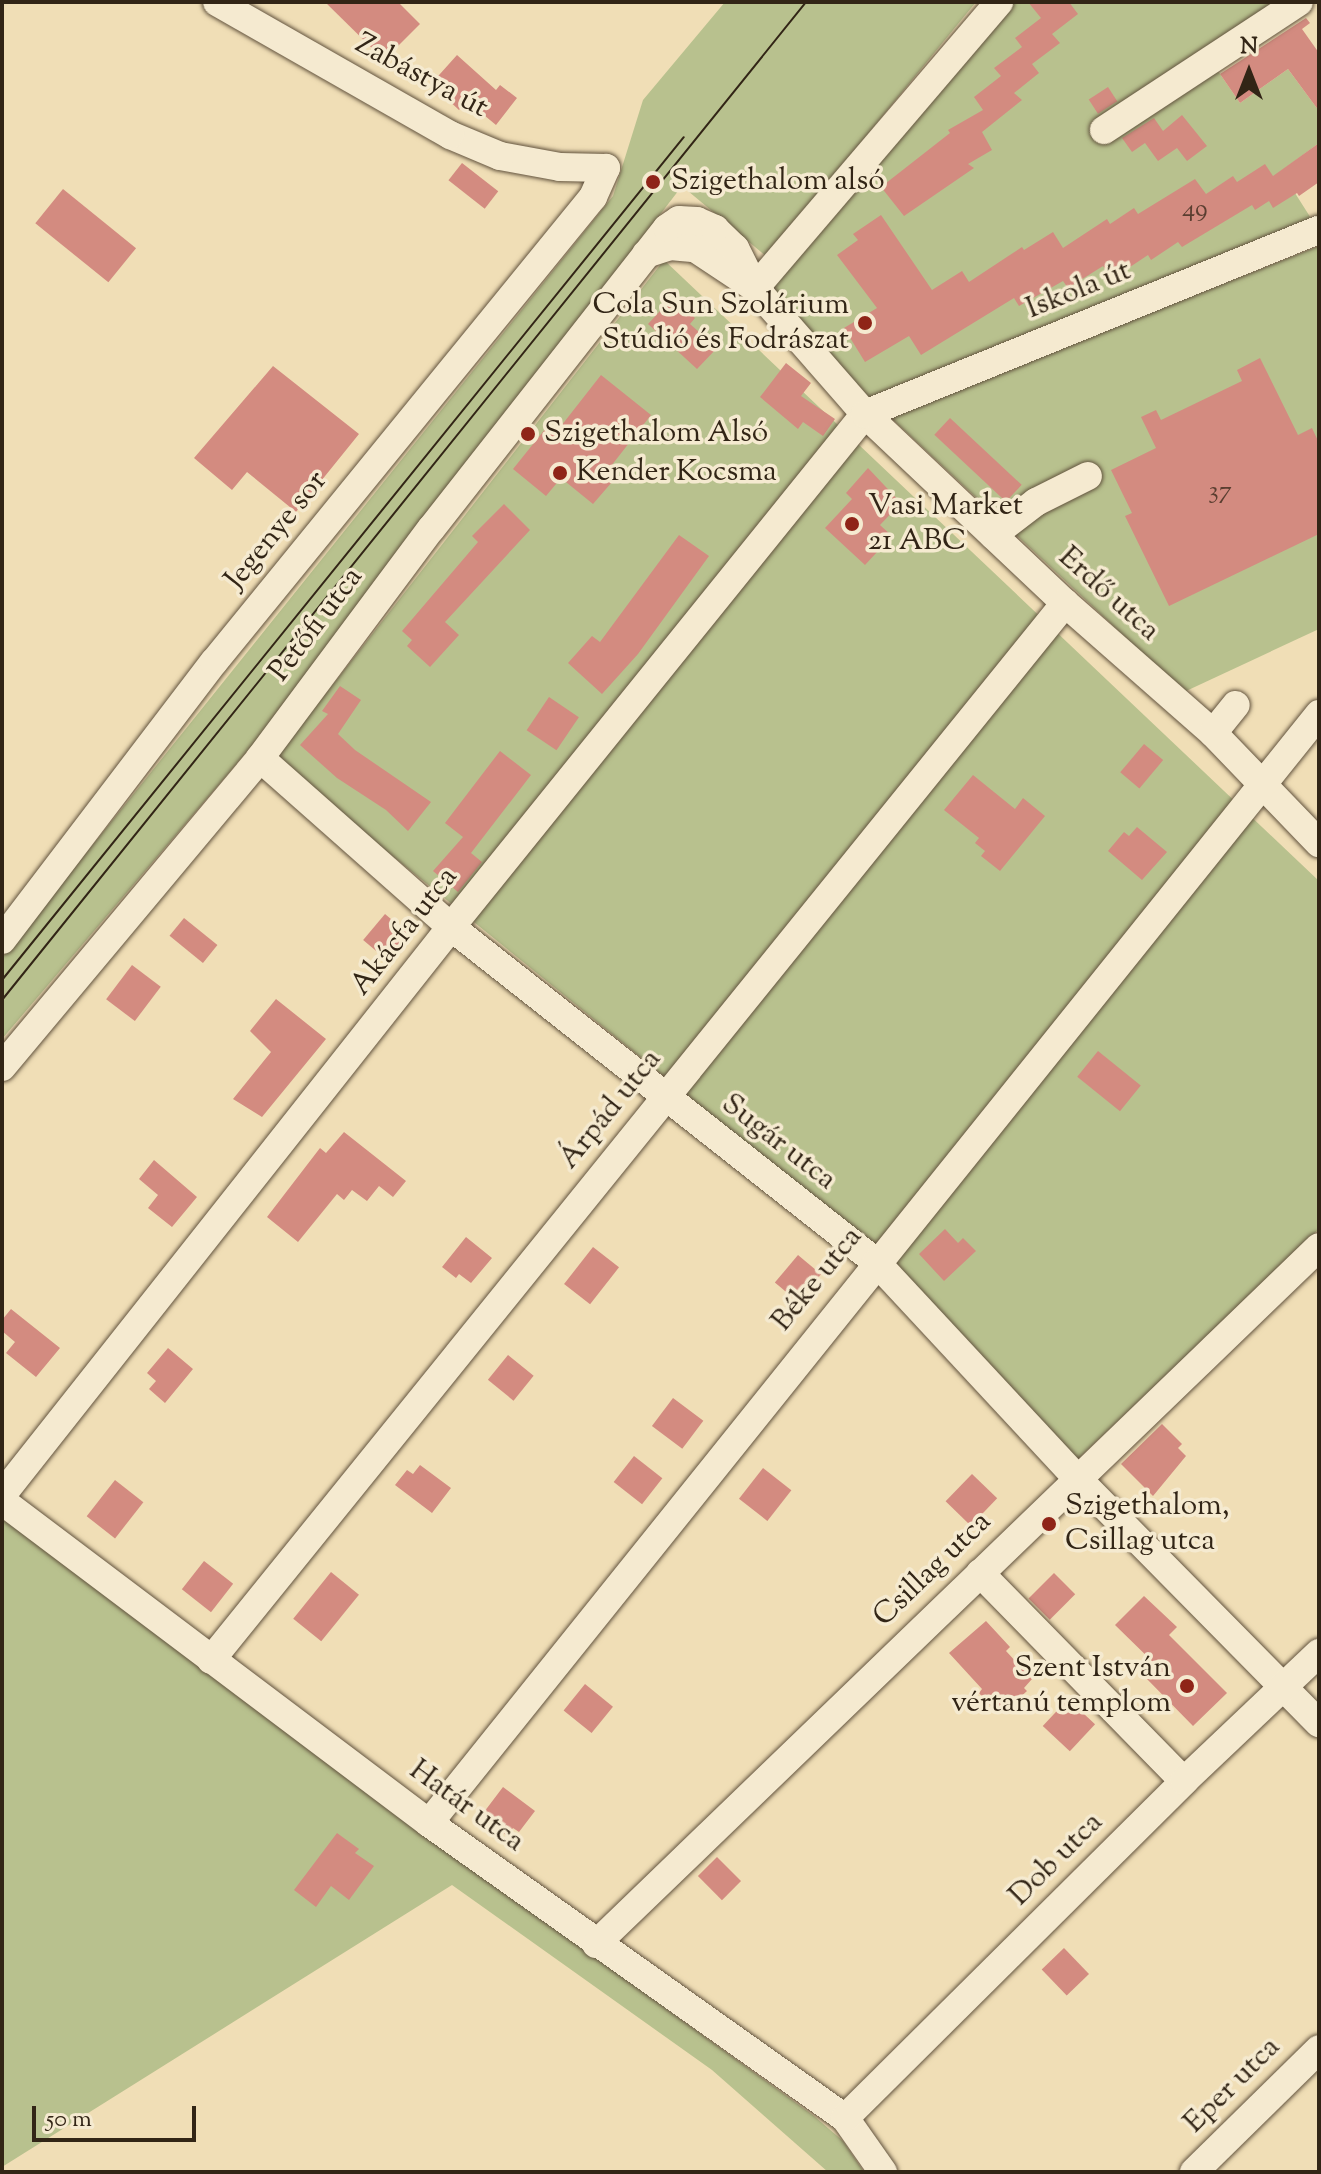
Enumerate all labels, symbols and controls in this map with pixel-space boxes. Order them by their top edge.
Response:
street label: Zabástya út [348,27,494,127]
north arrow [1209,32,1289,112]
text: N [1240,32,1258,64]
place label: Szigethalom alsó [671,164,885,200]
marker: Szigethalom alsó [642,171,664,193]
house number: 49 [1182,194,1208,226]
street label: Iskola út [1021,254,1137,328]
place label: Cola Sun Szolárium Stúdió és Fodrászat [593,288,849,358]
marker: Cola Sun Szolárium Stúdió és Fodrászat [856,314,874,332]
place label: Szigethalom Alsó [544,416,768,452]
marker: Szigethalom Alsó [519,425,537,443]
place label: Kender Kocsma [576,455,777,491]
street label: Jegenye sor [218,464,336,598]
marker: Kender Kocsma [551,464,569,482]
house number: 37 [1208,476,1232,508]
place label: Vasi Market 21 ABC [868,489,1023,560]
marker: Vasi Market 21 ABC [843,515,861,533]
street label: Erdő utca [1050,540,1166,650]
street label: Petőfi utca [262,561,372,689]
street label: Akácfa utca [344,861,466,1003]
street label: Árpád utca [552,1043,670,1177]
street label: Sugár utca [713,1087,843,1199]
street label: Béke utca [765,1221,871,1339]
place label: Szigethalom, Csillag utca [1065,1489,1229,1560]
street label: Csillag utca [866,1505,1000,1635]
marker: Szigethalom, Csillag utca [1040,1515,1058,1533]
place label: Szent István vértanú templom [951,1651,1171,1722]
marker: Szent István vértanú templom [1178,1677,1196,1695]
street label: Határ utca [401,1753,531,1861]
street label: Dob utca [1003,1806,1111,1914]
street label: Eper utca [1177,2030,1289,2142]
scale bar [36,2090,200,2140]
text: 50 m [46,2103,92,2137]

